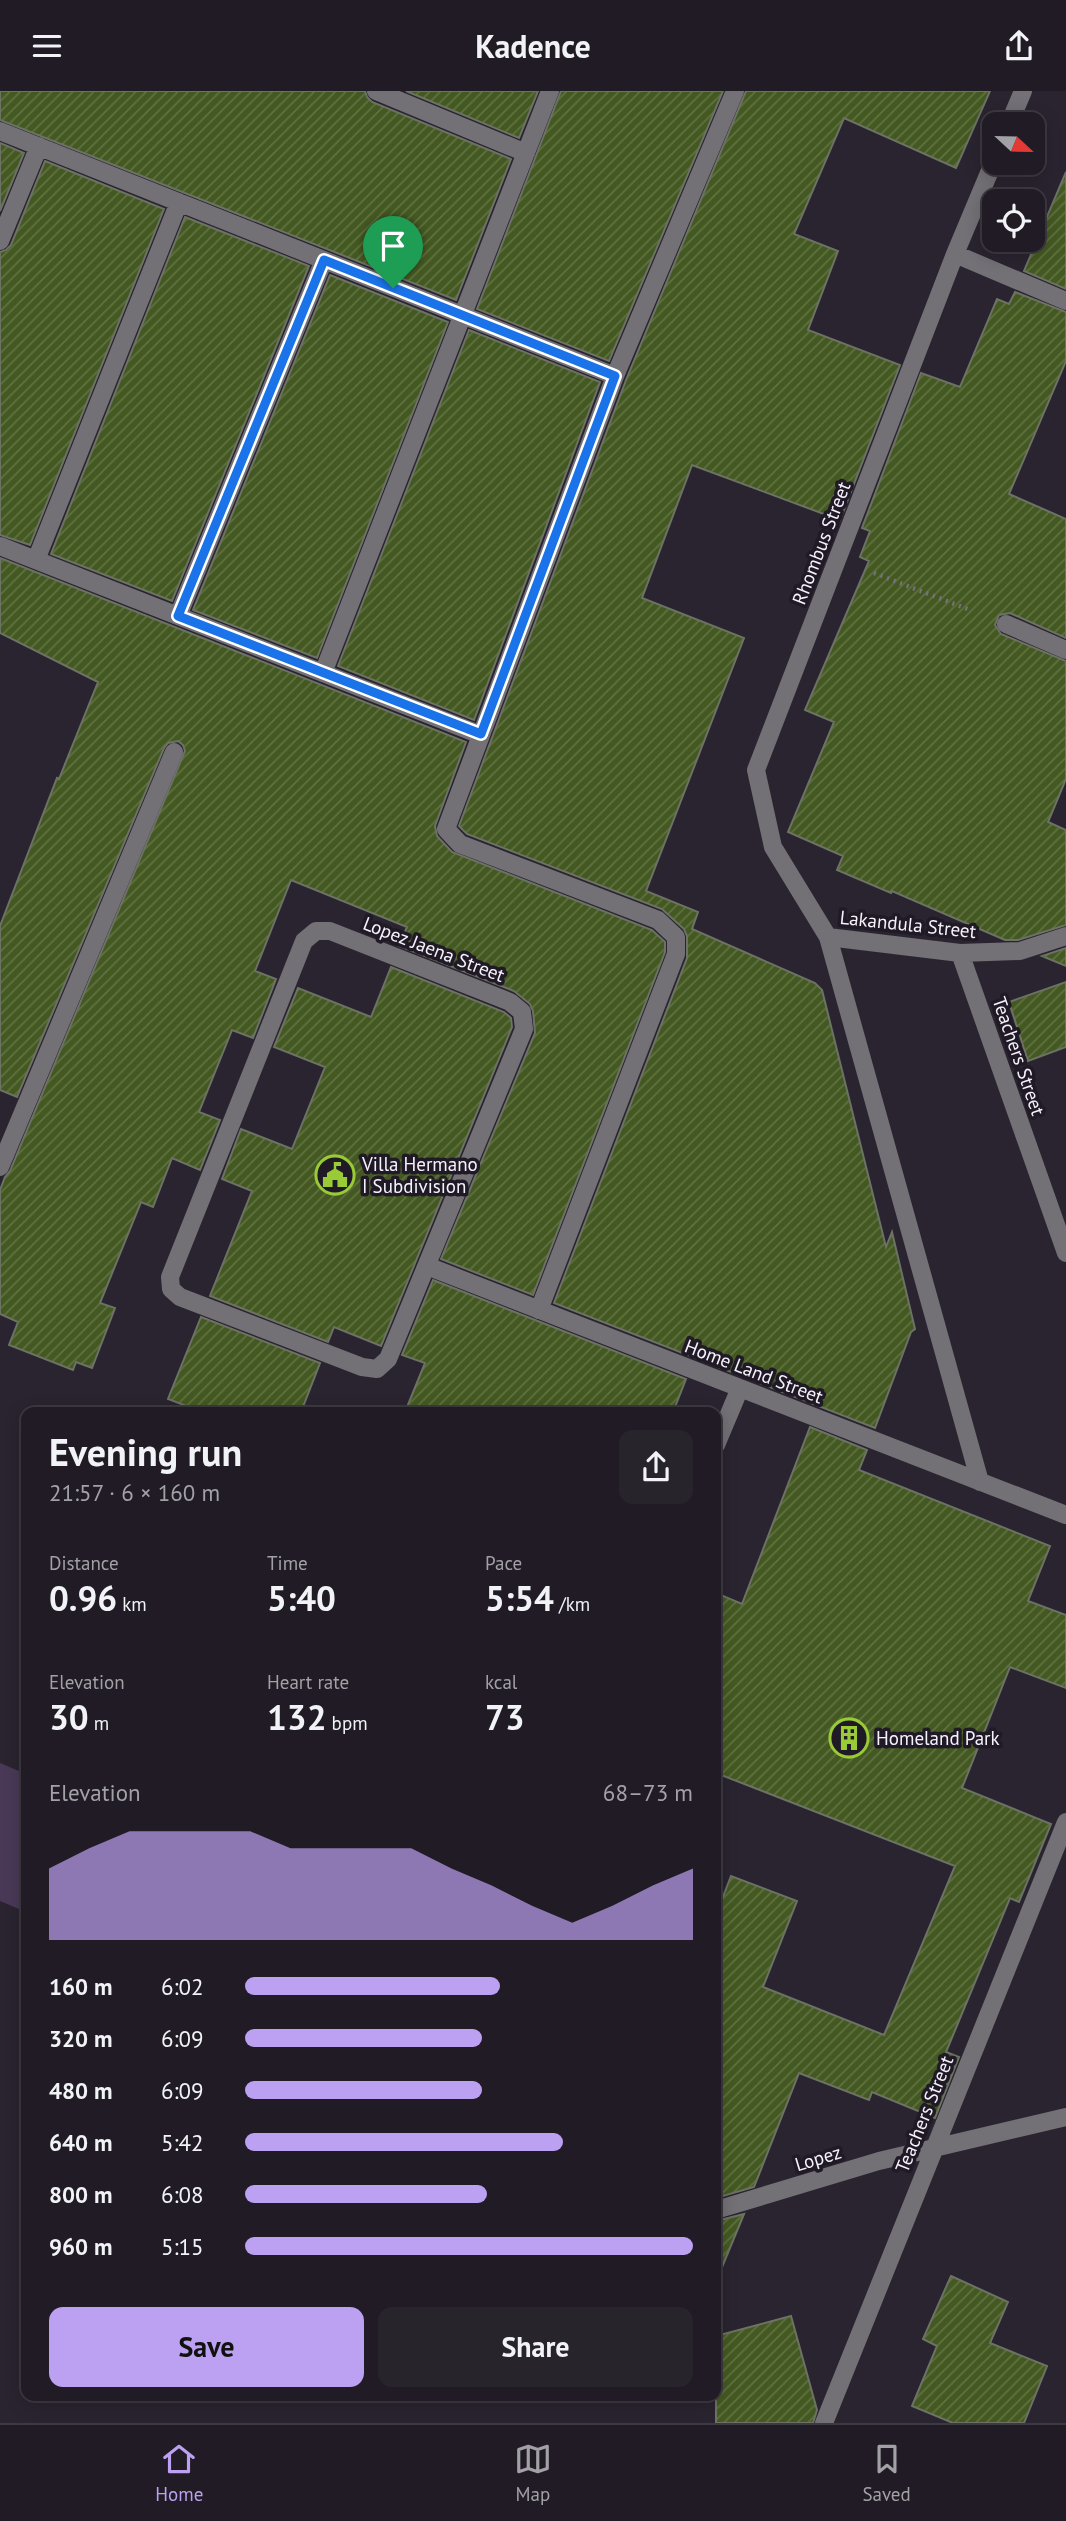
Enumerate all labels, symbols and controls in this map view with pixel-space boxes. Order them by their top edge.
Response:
text: Kadence [475,25,591,67]
icon: menu [28,27,66,65]
icon: share [1000,27,1038,65]
north arrow [982,112,1045,175]
map controls [982,112,1045,252]
button: locate [982,189,1045,252]
pin [363,216,423,288]
icon: arrive [374,227,412,265]
street label: Rhombus Street [787,478,856,608]
street label: Lakandula Street [839,905,978,943]
street label: Lopez Jaena Street [360,911,509,987]
street label: Teachers Street [987,994,1051,1119]
place label: Villa Hermano I Subdivision [361,1152,478,1198]
public building icon: Villa Hermano I Subdivision [314,1154,356,1196]
street label: Home Land Street [681,1334,827,1409]
text: Evening run [49,1427,242,1476]
button: share [619,1430,693,1504]
text: 21:57 · 6 × 160 m [49,1478,220,1507]
text: Distance [49,1551,119,1575]
text: Time [267,1551,308,1575]
text: Pace [485,1551,522,1575]
text: 0.96 [49,1575,117,1621]
text: 5:40 [267,1575,336,1621]
text: 5:54 [485,1575,554,1621]
text: km [117,1592,147,1616]
text: /km [554,1592,590,1616]
text: Elevation [49,1670,125,1694]
text: Heart rate [267,1670,349,1694]
text: kcal [485,1670,517,1694]
text: 30 [49,1694,89,1740]
text: 132 [267,1694,327,1740]
text: 73 [485,1694,525,1740]
text: m [89,1711,109,1735]
text: bpm [327,1711,368,1735]
building icon: Homeland Park [828,1717,870,1759]
place label: Homeland Park [876,1726,1000,1750]
text: Elevation [49,1778,141,1807]
text: 68–73 m [603,1778,693,1807]
text: 160 m [49,1972,112,2001]
text: 6:02 [161,1972,204,2001]
text: 320 m [49,2024,112,2053]
text: 6:09 [161,2024,204,2053]
street label: Teachers Street [890,2052,959,2176]
text: 480 m [49,2076,112,2105]
text: 6:09 [161,2076,204,2105]
text: 640 m [49,2128,112,2157]
text: 5:42 [161,2128,204,2157]
street label: Lopez [792,2140,844,2176]
text: 800 m [49,2180,112,2209]
text: 6:08 [161,2180,204,2209]
text: 960 m [49,2232,112,2261]
text: 5:15 [161,2232,204,2261]
button: Save [49,2307,364,2387]
button: Share [378,2307,693,2387]
tab: Home [155,2440,203,2506]
tab: Map [514,2440,552,2506]
tab: Saved [862,2440,911,2506]

